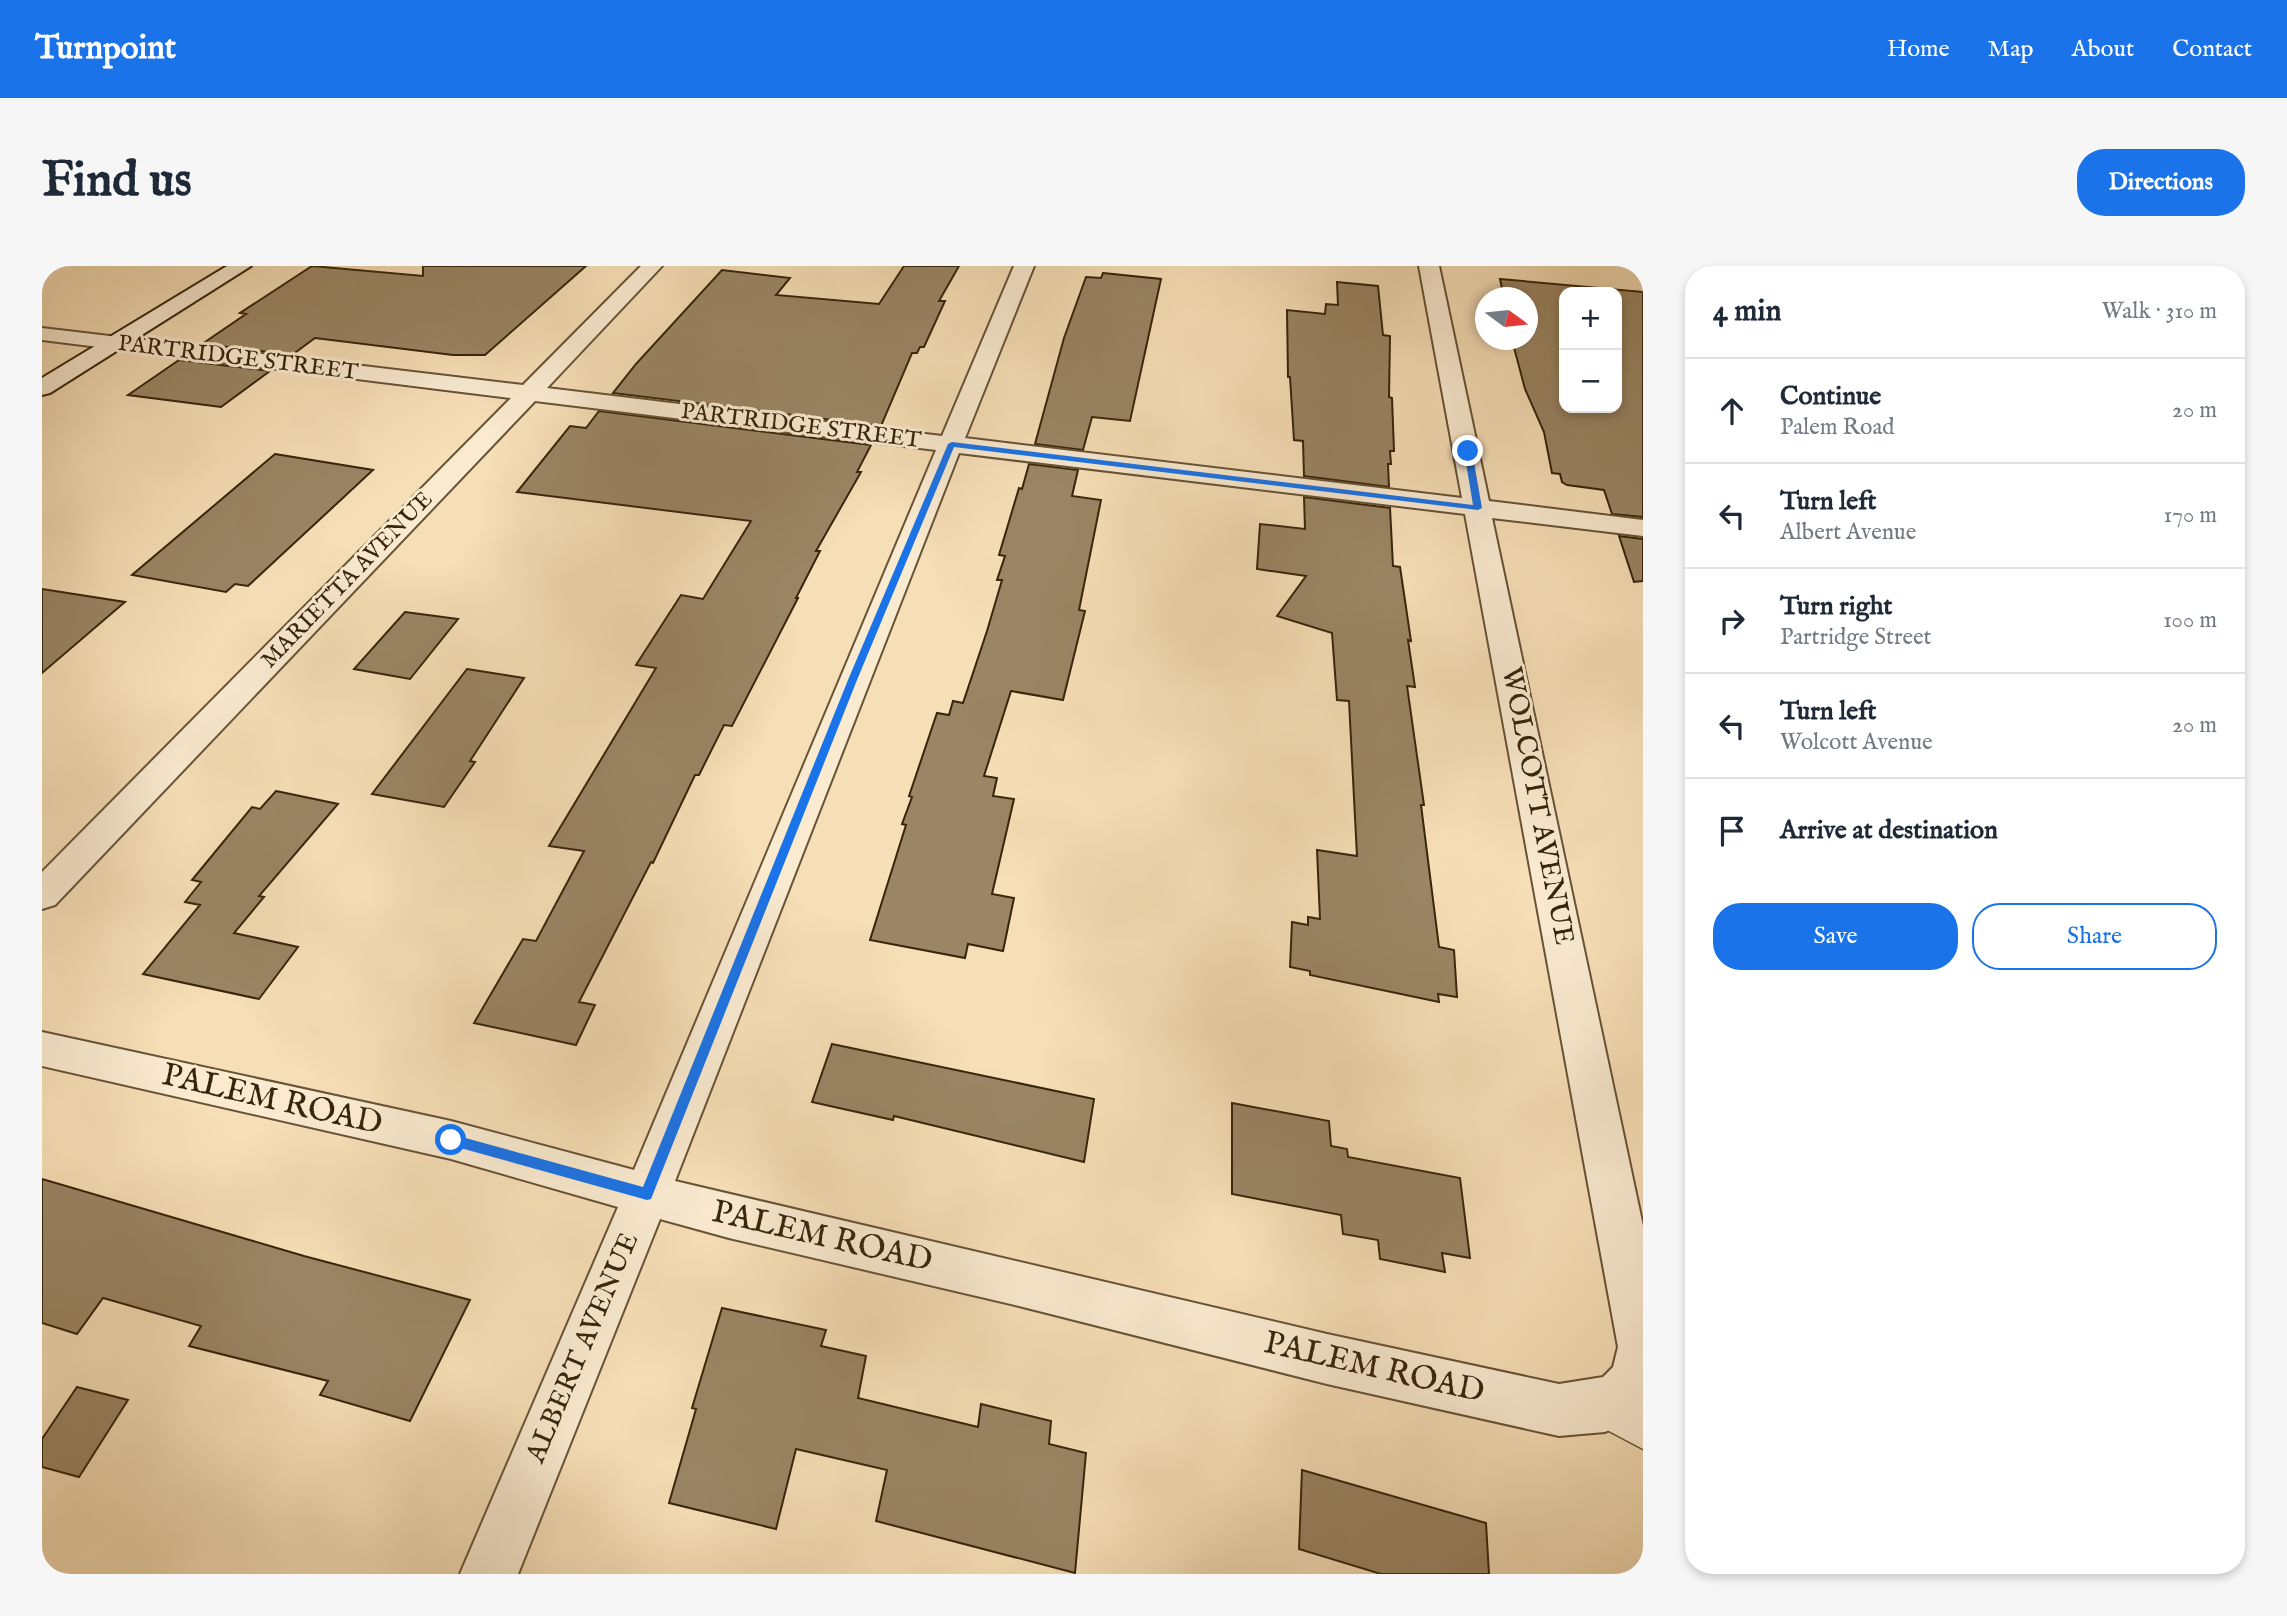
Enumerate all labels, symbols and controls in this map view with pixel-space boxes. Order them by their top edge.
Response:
text: Turnpoint [35,28,176,70]
text: Home [1887,34,1950,65]
text: Map [1988,34,2034,65]
text: About [2072,34,2134,65]
text: Contact [2172,34,2252,65]
button: Directions [2077,149,2245,216]
text: Find us [42,151,192,213]
north arrow [1475,287,1538,350]
map controls [1559,287,1622,413]
button: + [1559,287,1622,350]
text: 4 min [1713,293,1781,331]
text: Walk · 310 m [2102,297,2217,326]
street label: PARTRIDGE STREET [116,329,360,387]
button: − [1559,350,1622,413]
text: Continue [1780,380,1881,413]
icon: ahead [1713,392,1751,430]
text: 20 m [2172,396,2217,425]
street label: PARTRIDGE STREET [679,397,923,455]
text: Palem Road [1780,413,1895,442]
route end [1452,435,1483,466]
street label: MARIETTA AVENUE [255,485,439,675]
text: Turn left [1780,485,1877,518]
icon: left [1713,497,1751,535]
text: 170 m [2164,501,2217,530]
text: Albert Avenue [1780,518,1916,547]
text: Turn right [1780,590,1893,623]
icon: right [1713,602,1751,640]
text: 100 m [2163,606,2217,635]
text: Partridge Street [1780,623,1931,652]
street label: WOLCOTT AVENUE [1493,664,1581,948]
text: Turn left [1780,695,1877,728]
icon: left [1713,707,1751,745]
text: 20 m [2172,711,2217,740]
text: Wolcott Avenue [1780,728,1933,757]
icon: arrive [1713,812,1751,850]
text: Arrive at destination [1780,814,1998,847]
button: Save [1713,903,1958,970]
button: Share [1972,903,2217,970]
street label: PALEM ROAD [158,1054,386,1146]
route start [435,1124,466,1155]
street label: PALEM ROAD [708,1191,936,1283]
street label: ALBERT AVENUE [518,1228,647,1469]
street label: PALEM ROAD [1260,1322,1488,1414]

